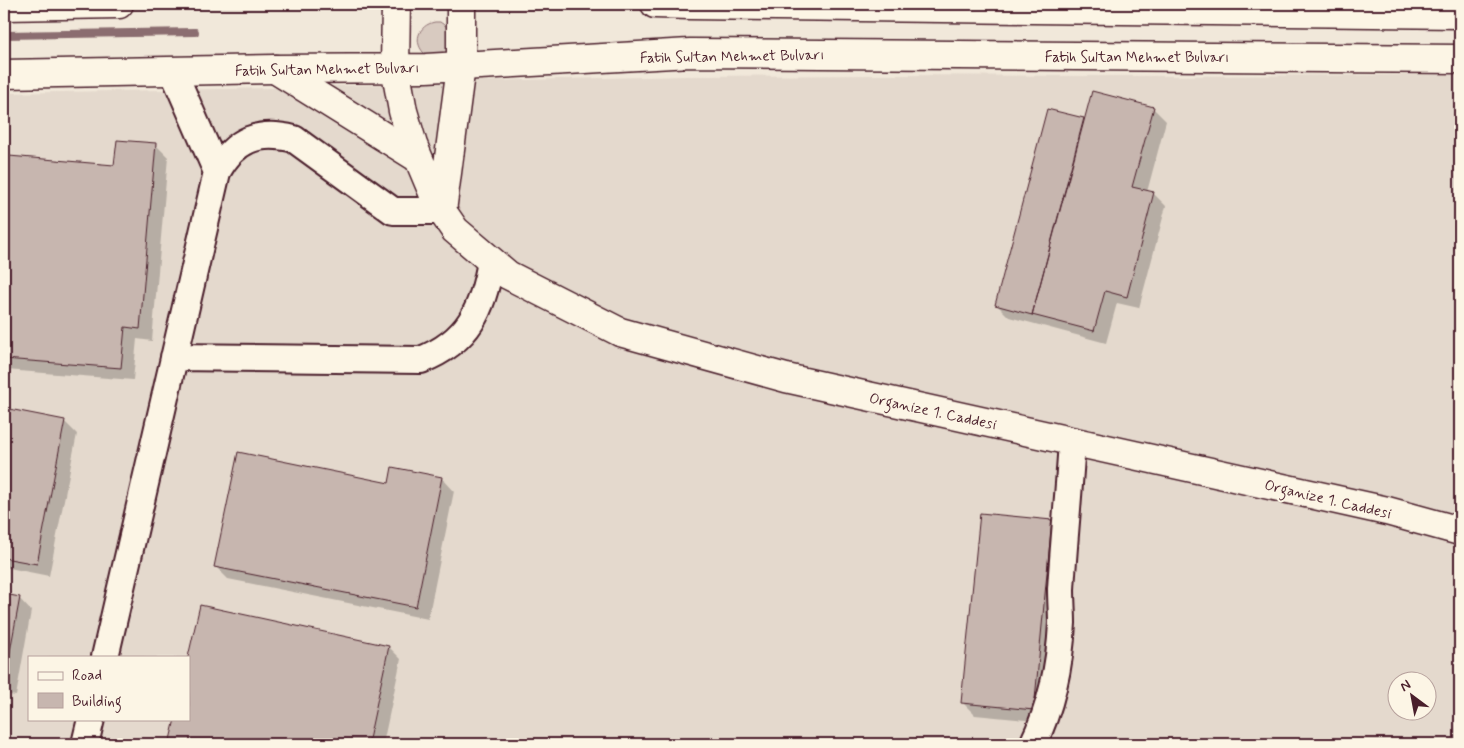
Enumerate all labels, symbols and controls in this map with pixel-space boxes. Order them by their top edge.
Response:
street label: Fatih Sultan Mehmet Bulvarı [640,45,824,69]
street label: Fatih Sultan Mehmet Bulvarı [1045,48,1229,68]
street label: Fatih Sultan Mehmet Bulvarı [235,58,419,82]
street label: Organize 1. Caddesi [867,389,998,436]
street label: Organize 1. Caddesi [1262,476,1393,525]
legend [28,656,190,720]
text: Road [72,666,102,686]
north arrow [1386,670,1436,720]
text: N [1397,676,1414,696]
text: Building [72,692,122,713]

